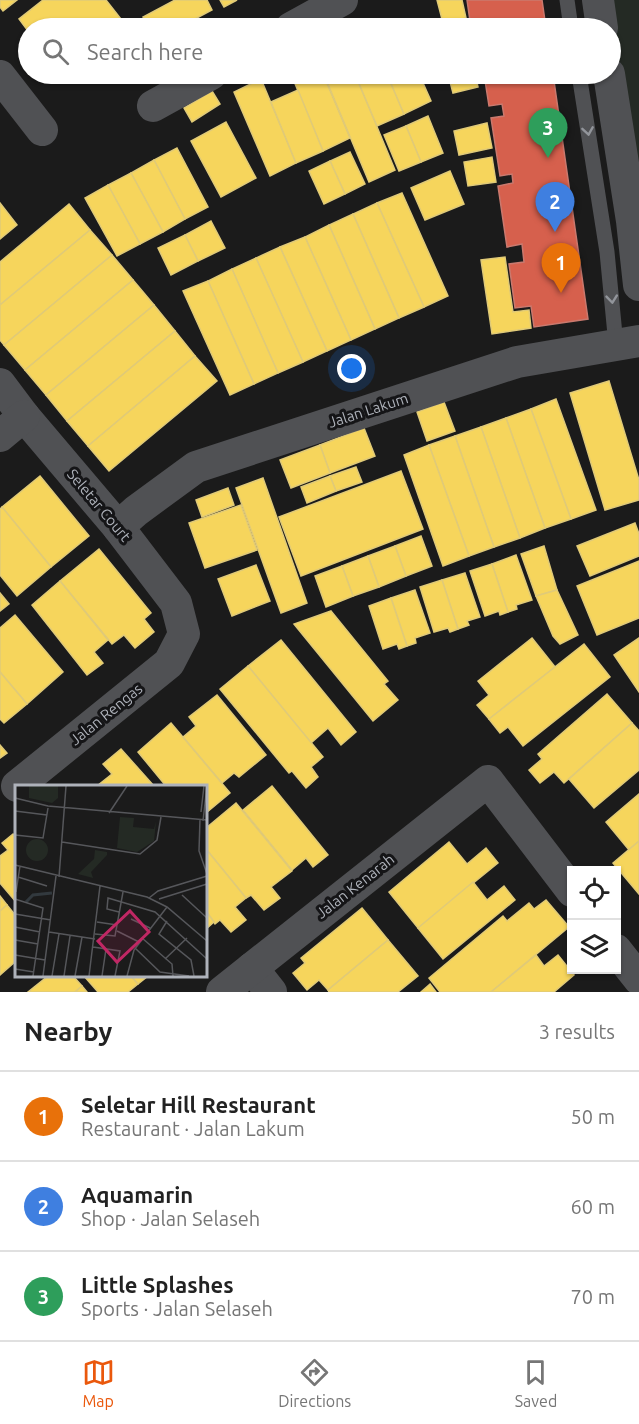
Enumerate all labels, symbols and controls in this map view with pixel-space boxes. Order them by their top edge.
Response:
search box [18,18,621,84]
icon: search [39,35,72,68]
text: Search here [87,39,203,64]
pin: 3 [528,108,568,158]
one-way arrow [581,127,593,136]
pin: 2 [536,182,574,232]
pin: 1 [542,244,580,293]
one-way arrow [605,294,618,303]
your location [337,354,366,383]
street label: Jalan Lakum [326,389,410,431]
street label: Seletar Court [64,465,134,545]
street label: Jalan Rengas [67,680,145,748]
inset map [15,785,207,977]
street label: Jalan Kenarah [313,850,397,922]
map controls [567,866,621,974]
button: locate [567,866,621,920]
button: layers [567,920,621,974]
text: Nearby [24,1017,112,1046]
text: 3 results [539,1020,615,1043]
text: Seletar Hill Restaurant [81,1092,316,1117]
text: 1 [38,1105,49,1128]
text: 50 m [571,1105,615,1128]
text: Restaurant · Jalan Lakum [81,1117,305,1140]
text: Aquamarin [81,1182,193,1207]
text: 2 [38,1195,49,1218]
text: 60 m [571,1195,615,1218]
text: Shop · Jalan Selaseh [81,1207,260,1230]
text: Little Splashes [81,1272,234,1297]
text: 3 [38,1285,49,1308]
text: 70 m [571,1285,615,1308]
text: Sports · Jalan Selaseh [81,1297,273,1320]
tab: Map [82,1356,115,1410]
tab: Directions [278,1356,351,1410]
tab: Saved [515,1356,557,1410]

